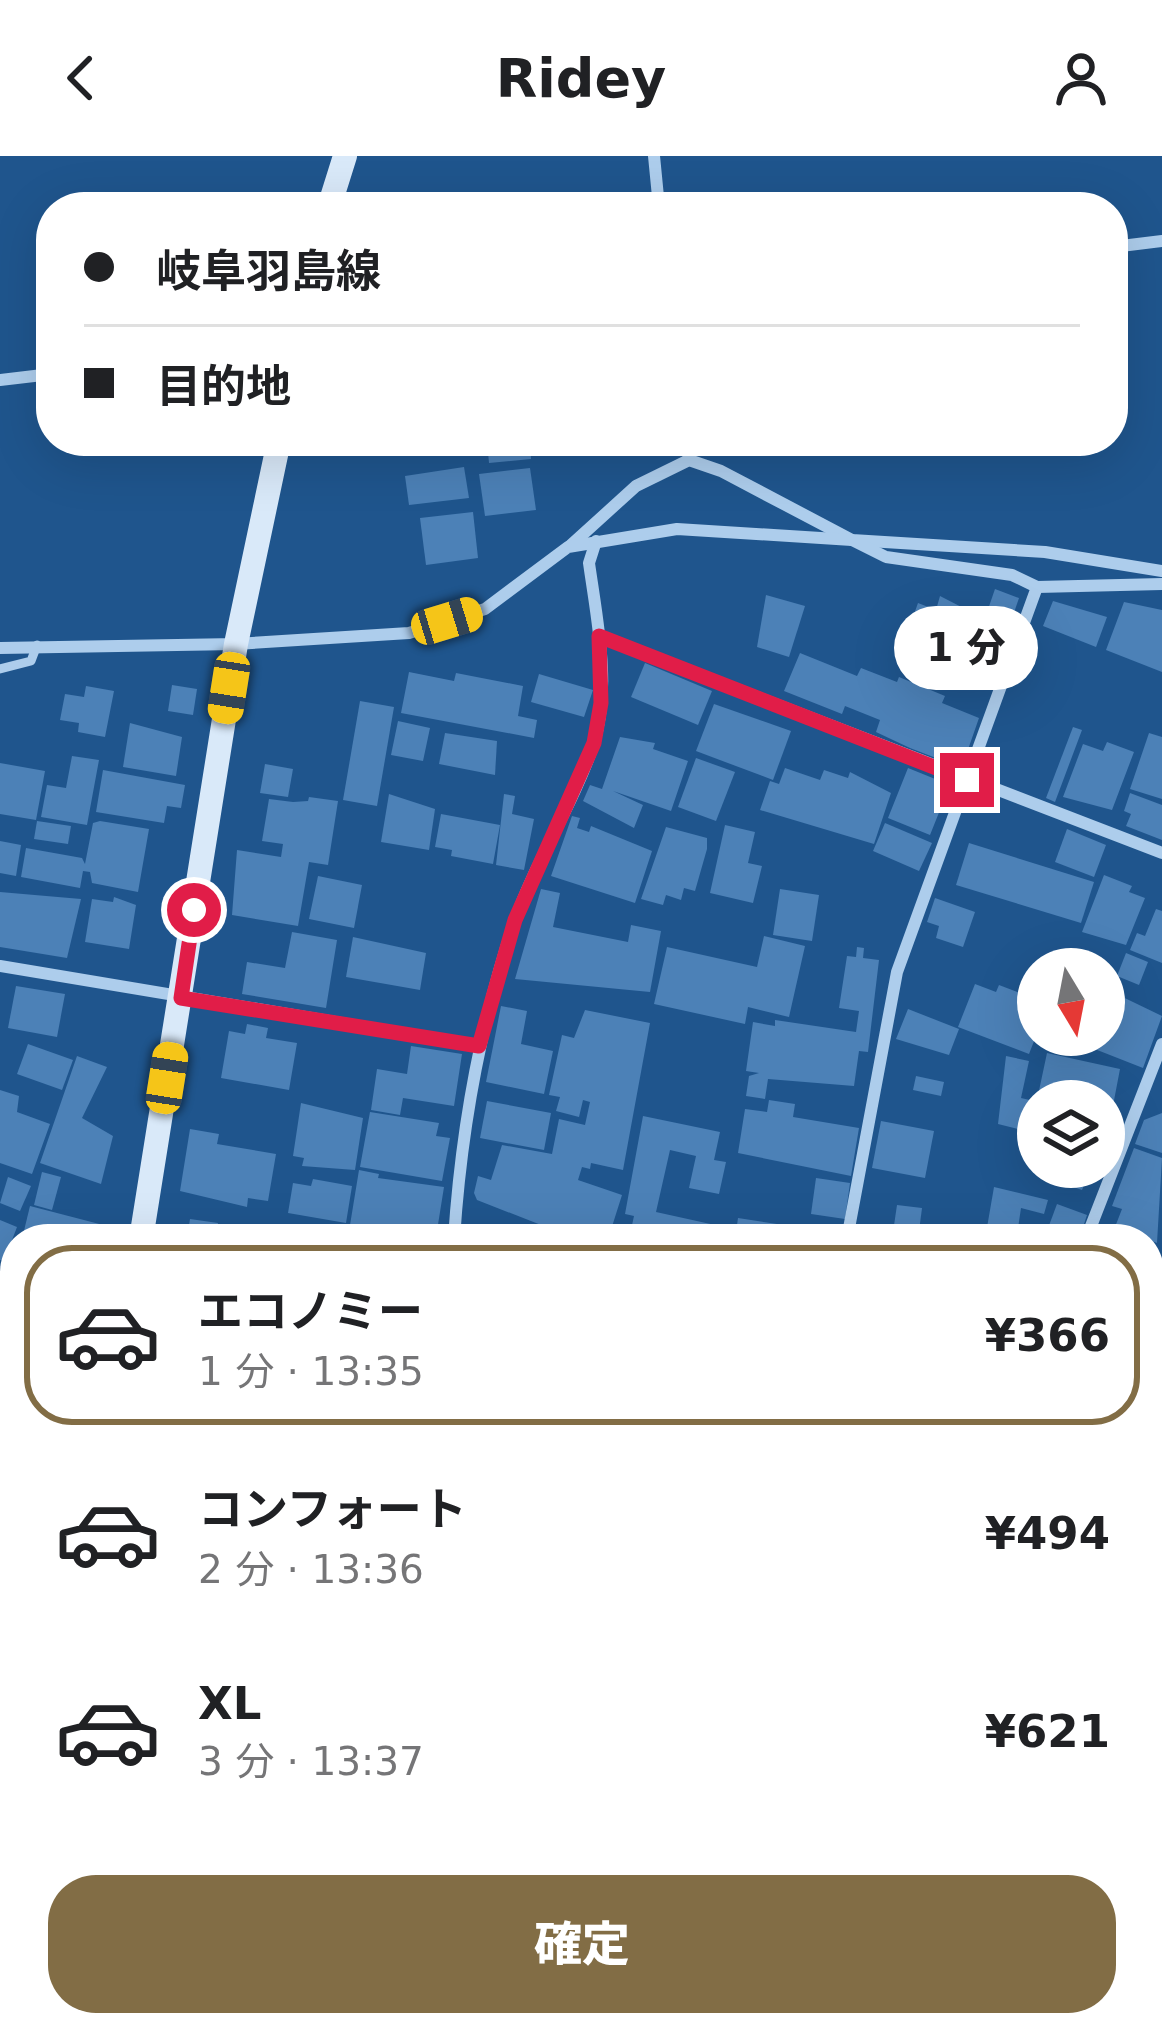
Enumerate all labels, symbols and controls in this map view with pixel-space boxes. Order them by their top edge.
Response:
icon: back [48,45,114,111]
icon: person [1048,45,1114,111]
text: Ridey [496,47,666,110]
text: 岐阜羽島線 [156,245,381,298]
text: 目的地 [156,360,291,413]
car [407,593,487,649]
callout: 1 分 [895,606,1039,690]
text: 1 分 [926,625,1006,670]
car [206,650,252,726]
route end [940,753,994,807]
route start [167,883,221,937]
north arrow [1017,948,1125,1056]
map controls [1017,948,1125,1188]
car [144,1040,190,1116]
button: layers [1017,1080,1125,1188]
icon: car [54,1281,162,1389]
text: エコノミー [198,1285,423,1338]
text: ¥366 [985,1309,1110,1362]
text: 1 分 · 13:35 [198,1349,424,1394]
icon: car [54,1479,162,1587]
text: コンフォート [198,1483,467,1536]
text: ¥494 [985,1507,1110,1560]
text: 2 分 · 13:36 [198,1547,424,1592]
icon: car [54,1677,162,1785]
text: XL [198,1677,261,1730]
text: ¥621 [985,1705,1110,1758]
text: 3 分 · 13:37 [198,1739,424,1784]
button: 確定 [48,1875,1116,2013]

